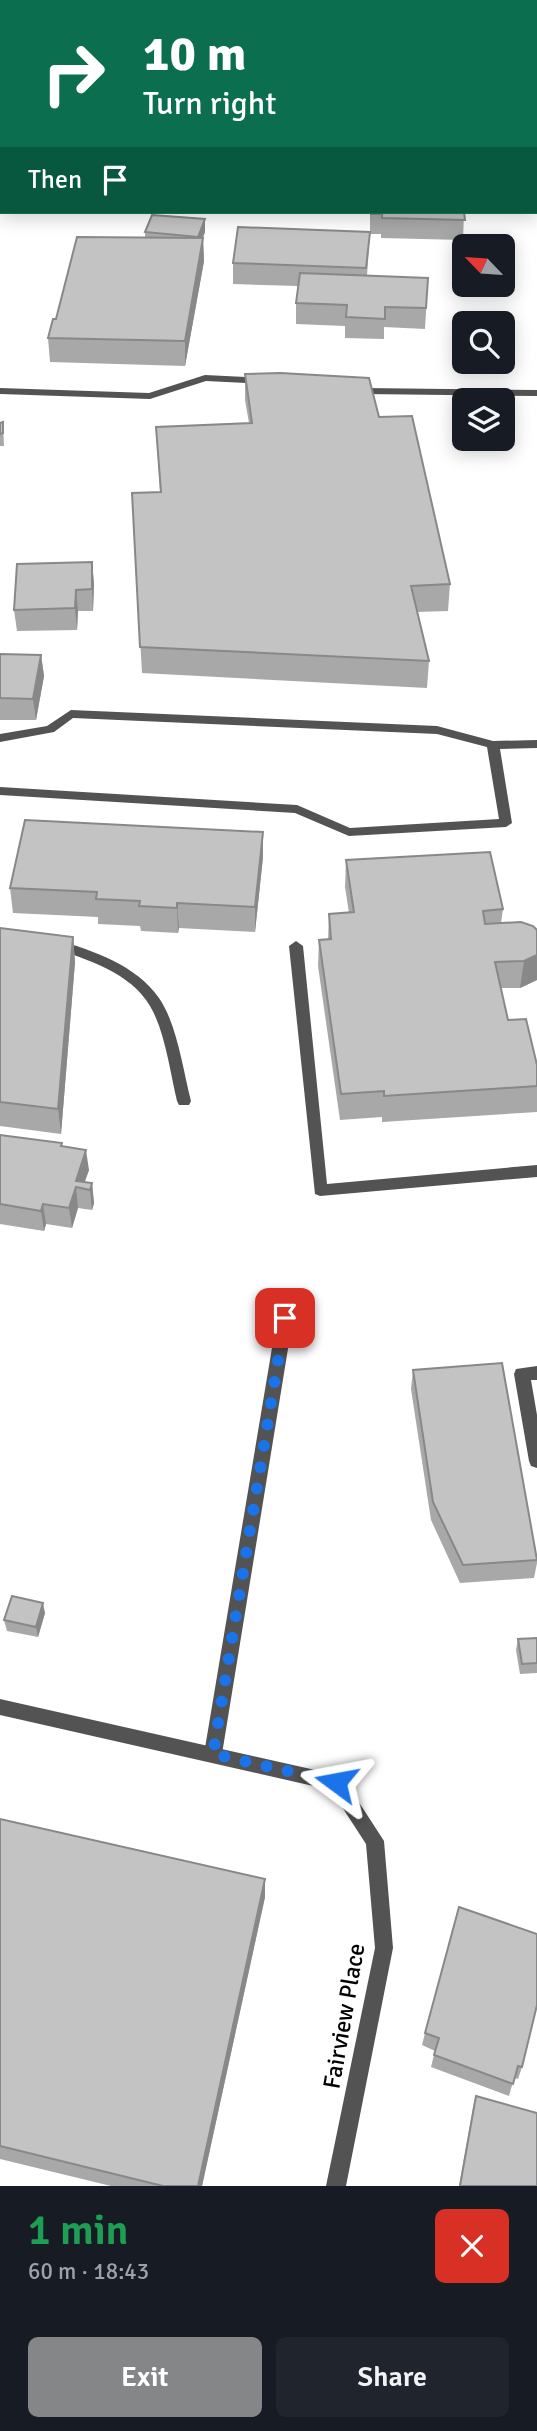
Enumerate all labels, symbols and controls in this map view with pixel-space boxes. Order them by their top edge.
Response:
text: 10 m [143,24,246,84]
icon: right [28,28,119,119]
text: Turn right [143,84,276,123]
icon: arrive [96,161,134,199]
text: Then [28,164,82,196]
north arrow [452,234,514,298]
map controls [452,234,515,451]
button: search [452,311,515,374]
button: layers [452,388,515,451]
pin [255,1288,315,1348]
icon: arrive [266,1299,304,1337]
position arrow [299,1745,373,1819]
street label: Fairview Place [316,1941,372,2091]
text: 1 min [28,2205,129,2256]
button: close [435,2209,509,2283]
text: 60 m · 18:43 [28,2257,149,2286]
button: Exit [28,2337,262,2417]
button: Share [276,2337,509,2417]

